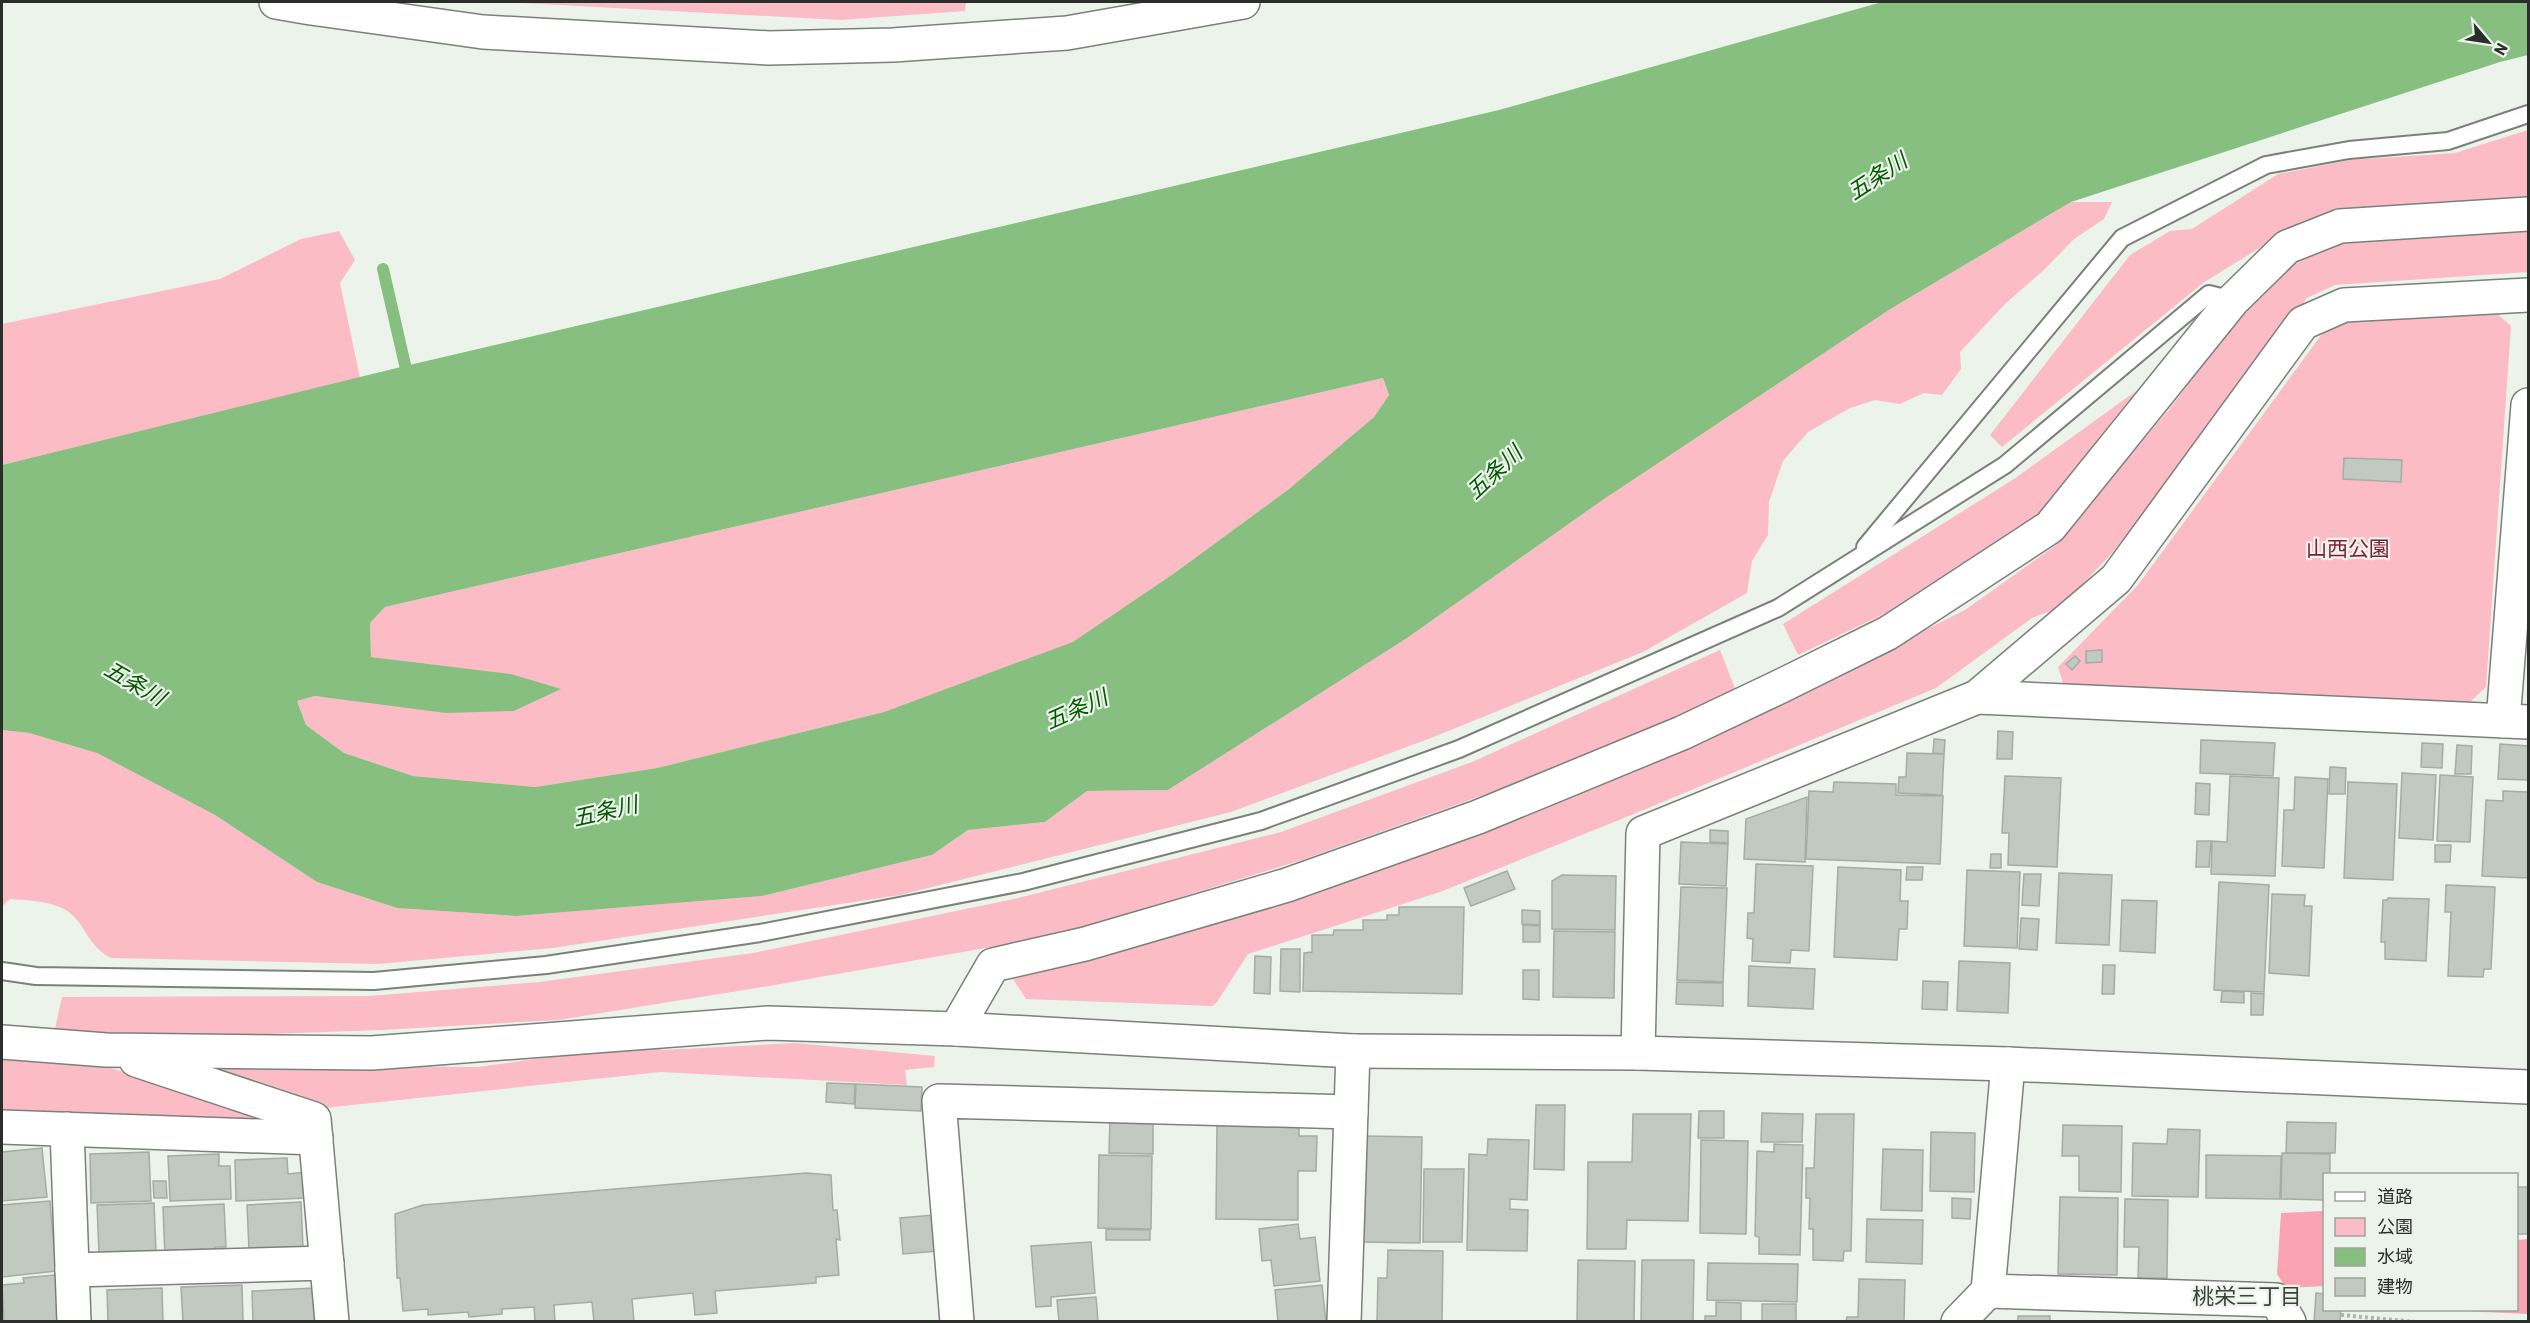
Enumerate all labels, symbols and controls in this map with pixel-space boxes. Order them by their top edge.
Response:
north arrow [2458,12,2518,72]
text: N [2491,40,2512,59]
water label: 五条川 [1842,145,1913,204]
water label: 五条川 [1460,438,1528,503]
park label: 山西公園 [2306,535,2390,560]
water label: 五条川 [100,654,172,711]
water label: 五条川 [1040,682,1113,733]
water label: 五条川 [570,789,642,830]
legend [2323,1173,2518,1311]
text: 道路 [2377,1185,2413,1207]
text: 公園 [2377,1215,2413,1237]
text: 水域 [2377,1245,2413,1267]
text: 建物 [2377,1275,2413,1297]
district label: 桃栄三丁目 [2192,1282,2302,1308]

